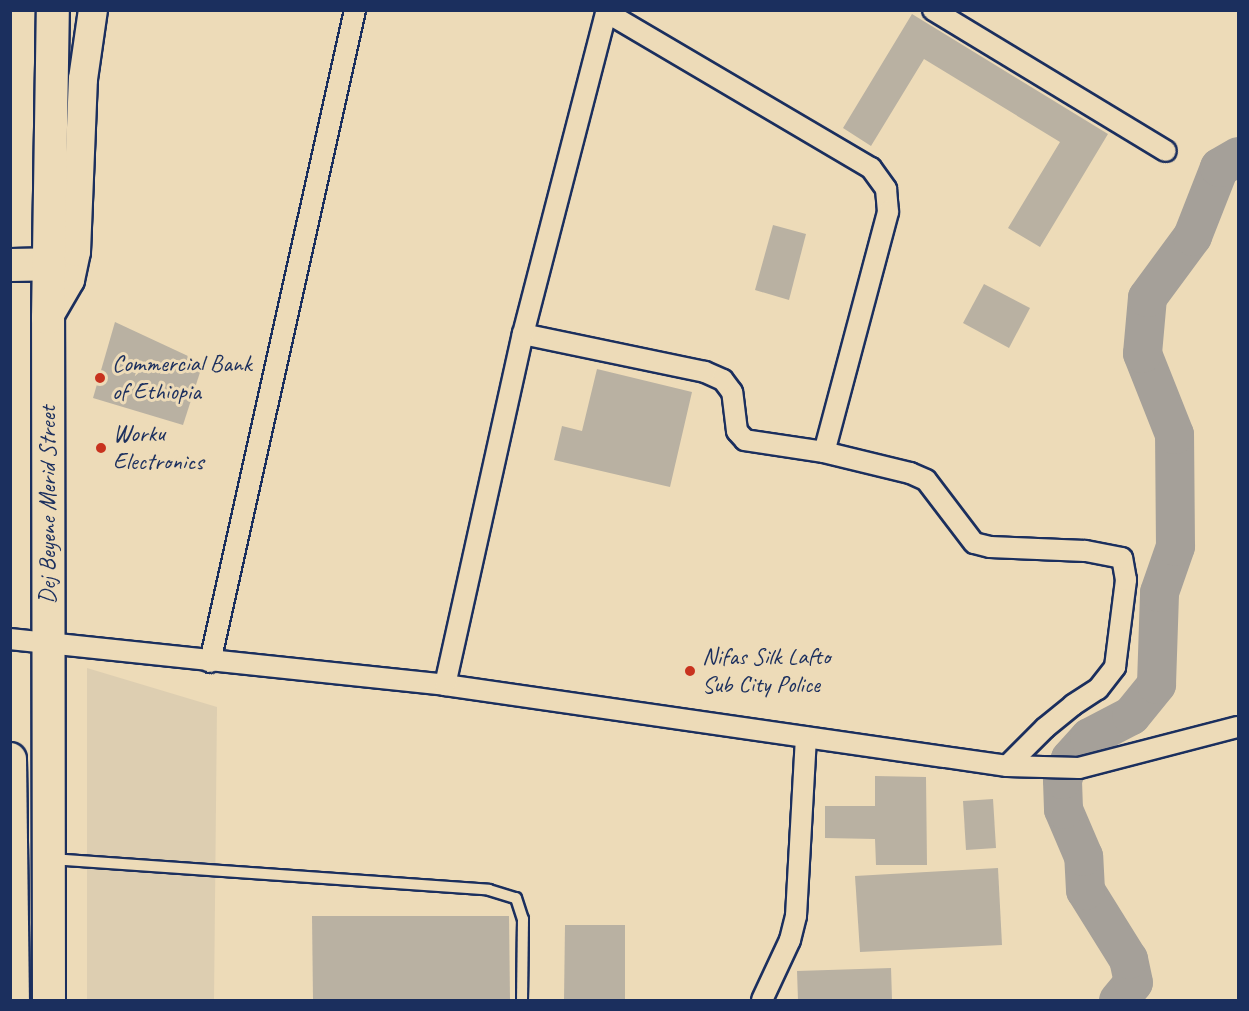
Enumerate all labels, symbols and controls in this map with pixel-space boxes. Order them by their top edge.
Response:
place label: Commercial Bank of Ethiopia [112,350,252,406]
marker: Commercial Bank of Ethiopia [93,371,107,385]
street label: Dej Beyene Merid Street [34,405,62,605]
place label: Worku Electronics [113,420,203,476]
marker: Worku Electronics [94,441,108,455]
place label: Nifas Silk Lafto Sub City Police [702,643,831,699]
marker: Nifas Silk Lafto Sub City Police [683,664,697,678]

